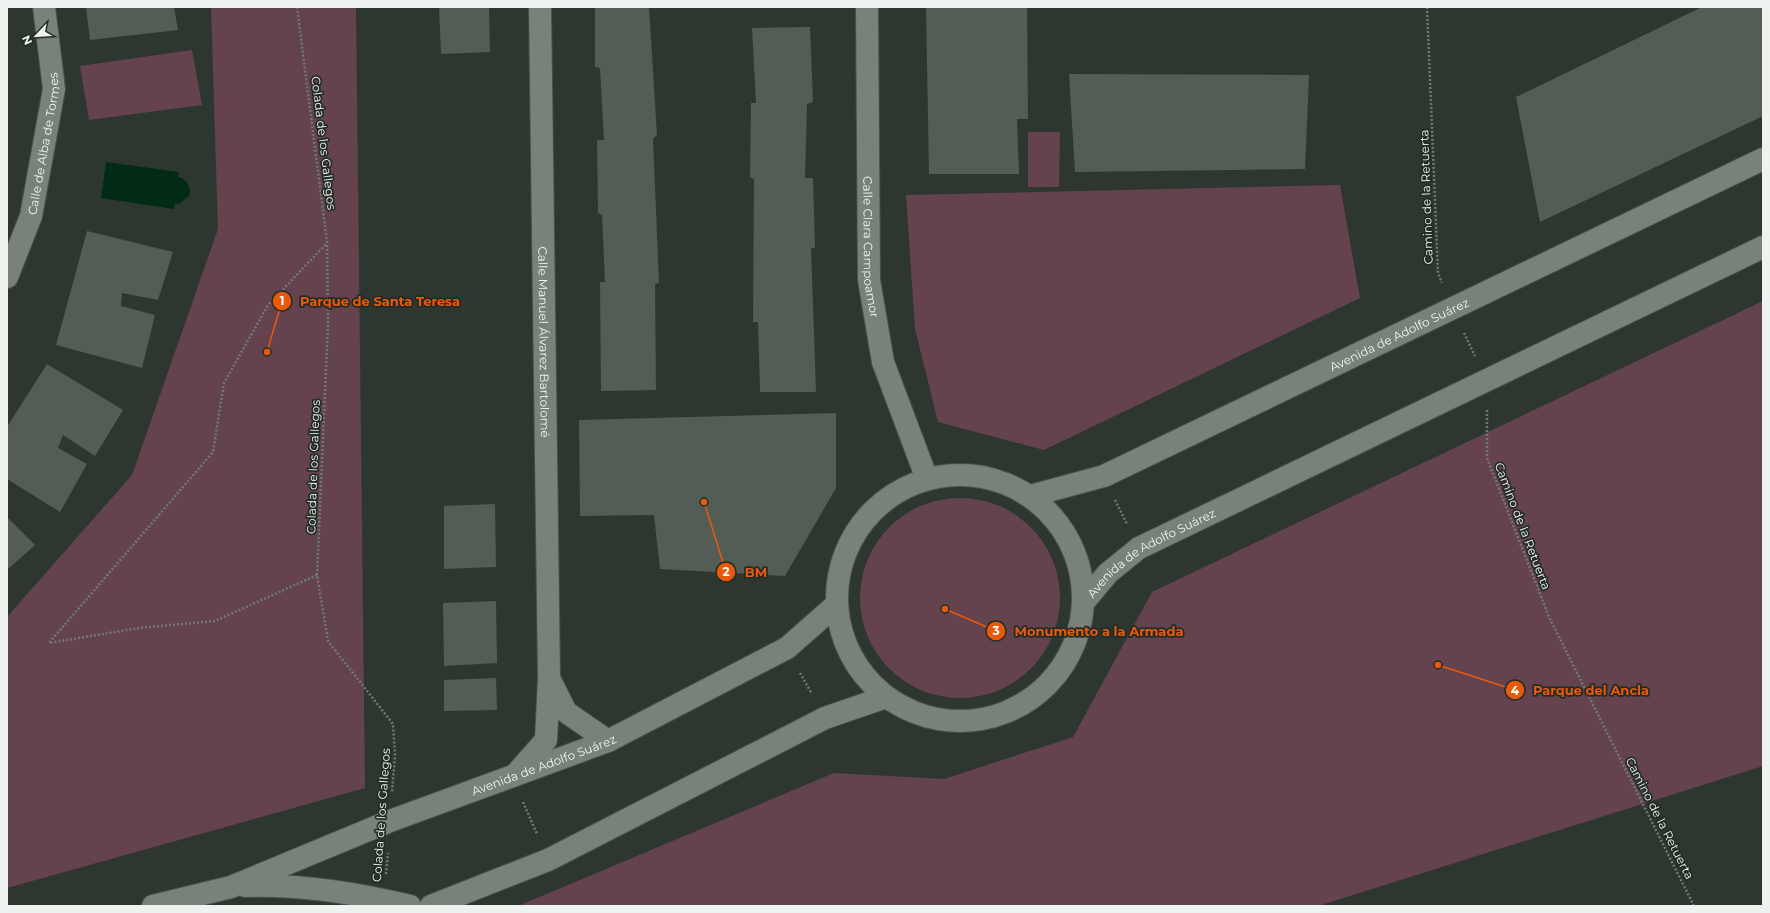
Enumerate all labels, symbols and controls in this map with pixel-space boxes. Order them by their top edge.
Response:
north arrow [16,16,56,56]
text: N [19,33,35,47]
street label: Calle de Alba de Tormes [24,72,62,216]
street label: Colada de los Gallegos [308,75,340,211]
street label: Camino de la Retuerta [1416,129,1436,265]
street label: Calle Clara Campoamor [861,176,883,319]
street label: Calle Manuel Álvarez Bartolomé [536,246,553,438]
callout: Parque de Santa Teresa [272,288,468,313]
text: 1 [280,293,284,308]
text: Parque de Santa Teresa [300,293,460,309]
street label: Avenida de Adolfo Suárez [1327,294,1471,374]
street label: Colada de los Gallegos [303,399,323,534]
street label: Camino de la Retuerta [1492,460,1554,592]
street label: Avenida de Adolfo Suárez [1083,505,1218,600]
callout: BM [716,560,775,585]
text: 2 [722,564,730,579]
text: BM [745,564,767,580]
callout: Monumento a la Armada [986,619,1191,644]
text: 3 [991,623,1000,638]
text: Monumento a la Armada [1015,623,1183,639]
callout: Parque del Ancla [1505,678,1657,703]
text: Parque del Ancla [1533,682,1649,698]
text: 4 [1511,683,1520,698]
street label: Avenida de Adolfo Suárez [469,731,618,798]
street label: Colada de los Gallegos [369,747,393,883]
street label: Camino de la Retuerta [1623,754,1697,882]

